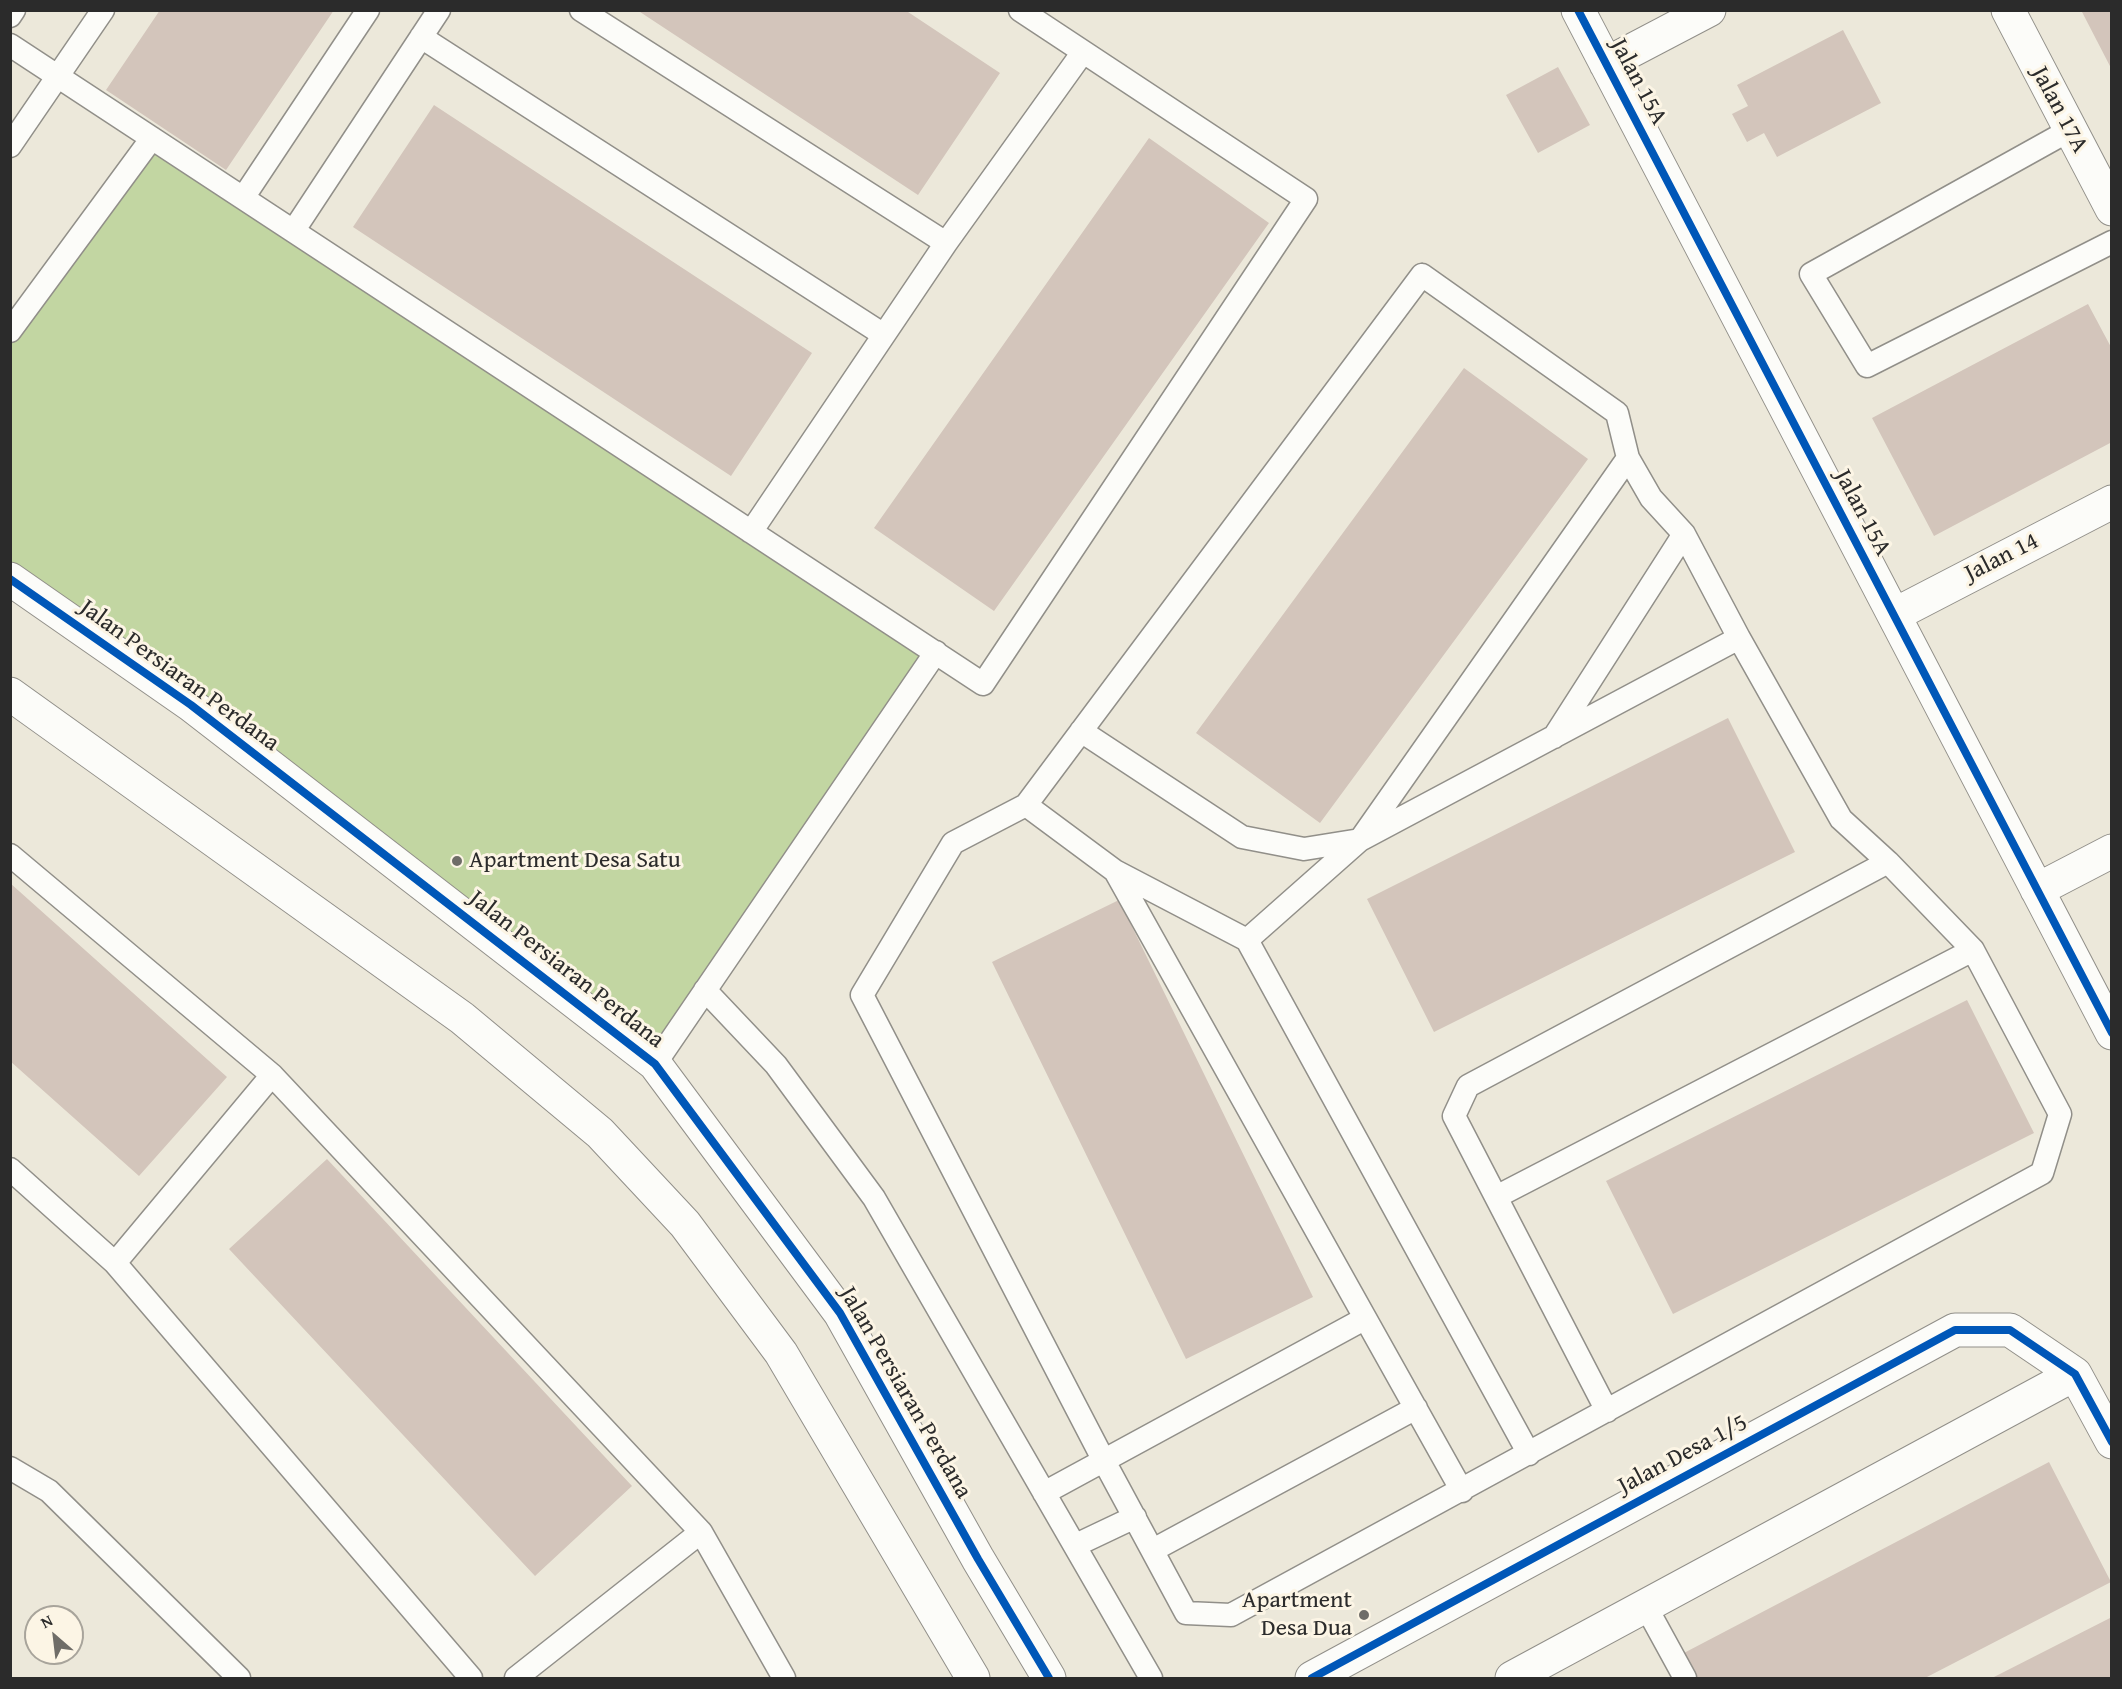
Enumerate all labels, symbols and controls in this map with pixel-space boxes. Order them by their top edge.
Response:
street label: Jalan 15A [1603,34,1673,130]
street label: Jalan 17A [2024,62,2094,158]
street label: Jalan 15A [1827,465,1897,561]
street label: Jalan 14 [1960,527,2044,589]
street label: Jalan Persiaran Perdana [73,594,285,758]
place label: Apartment Desa Satu [469,847,681,875]
marker: Apartment Desa Satu [450,854,464,868]
street label: Jalan Persiaran Perdana [463,885,669,1055]
street label: Jalan Persiaran Perdana [833,1282,977,1504]
street label: Jalan Desa 1/5 [1613,1409,1753,1501]
place label: Apartment Desa Dua [1242,1587,1352,1643]
north arrow [24,1605,84,1665]
text: N [36,1608,57,1634]
marker: Apartment Desa Dua [1357,1608,1371,1622]

